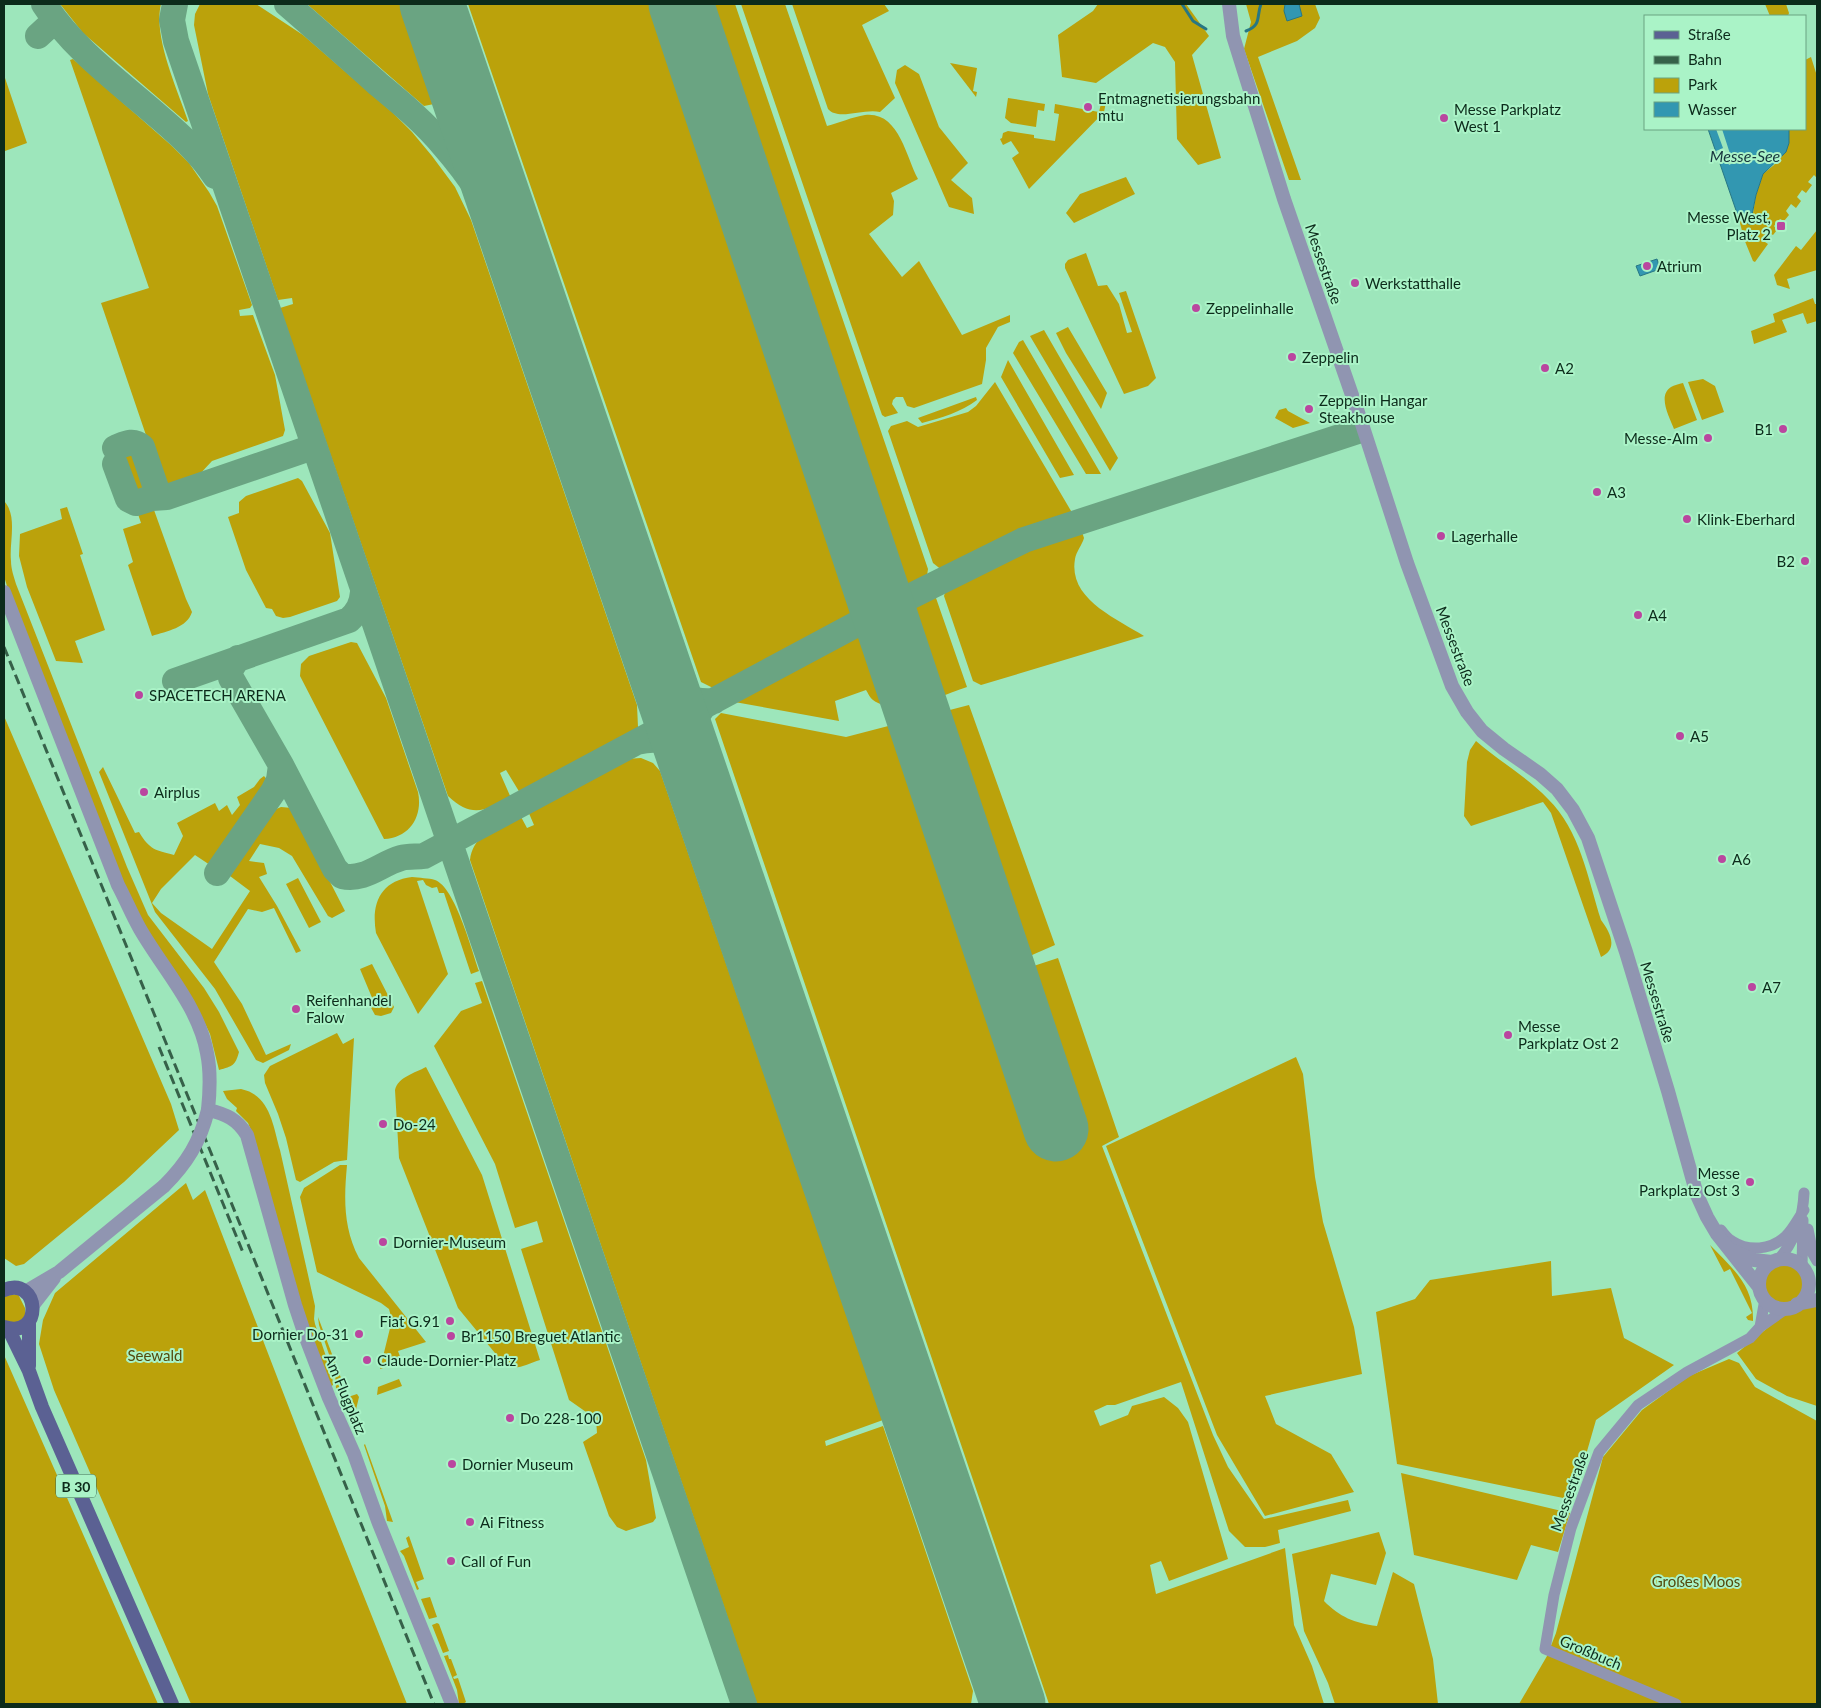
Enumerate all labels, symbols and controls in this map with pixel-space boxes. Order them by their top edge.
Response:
legend [1644,15,1806,130]
text: Straße [1688,25,1731,43]
text: Bahn [1688,50,1722,68]
text: Park [1688,75,1718,93]
place label: Entmagnetisierungsbahn mtu [1098,89,1260,124]
place label: Messe Parkplatz West 1 [1454,100,1561,135]
text: Wasser [1688,100,1737,118]
marker: Entmagnetisierungsbahn mtu [1082,101,1094,113]
marker: Messe Parkplatz West 1 [1438,112,1450,124]
water label: Messe-See [1710,146,1781,165]
place label: Messe West, Platz 2 [1687,208,1771,243]
marker: Messe West, Platz 2 [1775,220,1787,232]
street label: Messestraße [1302,221,1346,307]
place label: Atrium [1657,257,1702,275]
marker: Atrium [1641,260,1653,272]
place label: Werkstatthalle [1365,274,1461,292]
marker: Werkstatthalle [1349,277,1361,289]
place label: Zeppelinhalle [1206,299,1294,317]
marker: Zeppelinhalle [1190,302,1202,314]
place label: Zeppelin [1302,348,1359,366]
marker: Zeppelin [1286,351,1298,363]
place label: A2 [1555,359,1574,377]
marker: A2 [1539,362,1551,374]
place label: Zeppelin Hangar Steakhouse [1319,391,1428,426]
marker: Zeppelin Hangar Steakhouse [1303,403,1315,415]
place label: B1 [1755,420,1773,438]
marker: B1 [1777,423,1789,435]
place label: Messe-Alm [1624,429,1698,447]
marker: Messe-Alm [1702,432,1714,444]
place label: A3 [1607,483,1626,501]
marker: A3 [1591,486,1603,498]
place label: Klink-Eberhard [1697,510,1795,528]
marker: Klink-Eberhard [1681,513,1693,525]
place label: Lagerhalle [1451,527,1518,545]
marker: Lagerhalle [1435,530,1447,542]
place label: B2 [1777,552,1795,570]
marker: B2 [1799,555,1811,567]
street label: Messestraße [1433,604,1479,688]
place label: A4 [1648,606,1667,624]
marker: A4 [1632,609,1644,621]
place label: SPACETECH ARENA [149,686,287,704]
marker: SPACETECH ARENA [133,689,145,701]
place label: A5 [1690,727,1709,745]
marker: A5 [1674,730,1686,742]
place label: Airplus [154,783,200,801]
marker: Airplus [138,786,150,798]
place label: A6 [1732,850,1751,868]
marker: A6 [1716,853,1728,865]
street label: Messestraße [1637,959,1679,1045]
place label: A7 [1762,978,1781,996]
marker: A7 [1746,981,1758,993]
place label: Reifenhandel Falow [306,991,392,1026]
marker: Reifenhandel Falow [290,1003,302,1015]
place label: Messe Parkplatz Ost 2 [1518,1017,1619,1052]
marker: Messe Parkplatz Ost 2 [1502,1029,1514,1041]
place label: Do-24 [393,1115,436,1133]
marker: Do-24 [377,1118,389,1130]
place label: Messe Parkplatz Ost 3 [1639,1164,1740,1199]
marker: Messe Parkplatz Ost 3 [1744,1176,1756,1188]
place label: Dornier-Museum [393,1233,506,1251]
marker: Dornier-Museum [377,1236,389,1248]
place label: Fiat G.91 [379,1312,440,1330]
marker: Fiat G.91 [444,1315,456,1327]
place label: Dornier Do-31 [252,1325,349,1343]
place label: Br1150 Breguet Atlantic [461,1327,621,1345]
marker: Dornier Do-31 [353,1328,365,1340]
marker: Br1150 Breguet Atlantic [445,1330,457,1342]
park label: Seewald [128,1346,182,1364]
street label: Am Flugplatz [321,1351,371,1437]
place label: Claude-Dornier-Platz [377,1351,516,1369]
marker: Claude-Dornier-Platz [361,1354,373,1366]
place label: Do 228-100 [520,1409,602,1427]
marker: Do 228-100 [504,1412,516,1424]
street label: Messestraße [1546,1448,1592,1533]
place label: Dornier Museum [462,1455,573,1473]
marker: Dornier Museum [446,1458,458,1470]
road number: B 30 [56,1474,96,1498]
place label: Ai Fitness [480,1513,544,1531]
marker: Ai Fitness [464,1516,476,1528]
place label: Call of Fun [461,1552,531,1570]
marker: Call of Fun [445,1555,457,1567]
park label: Großes Moos [1652,1572,1740,1590]
street label: Großbuch [1557,1631,1625,1673]

